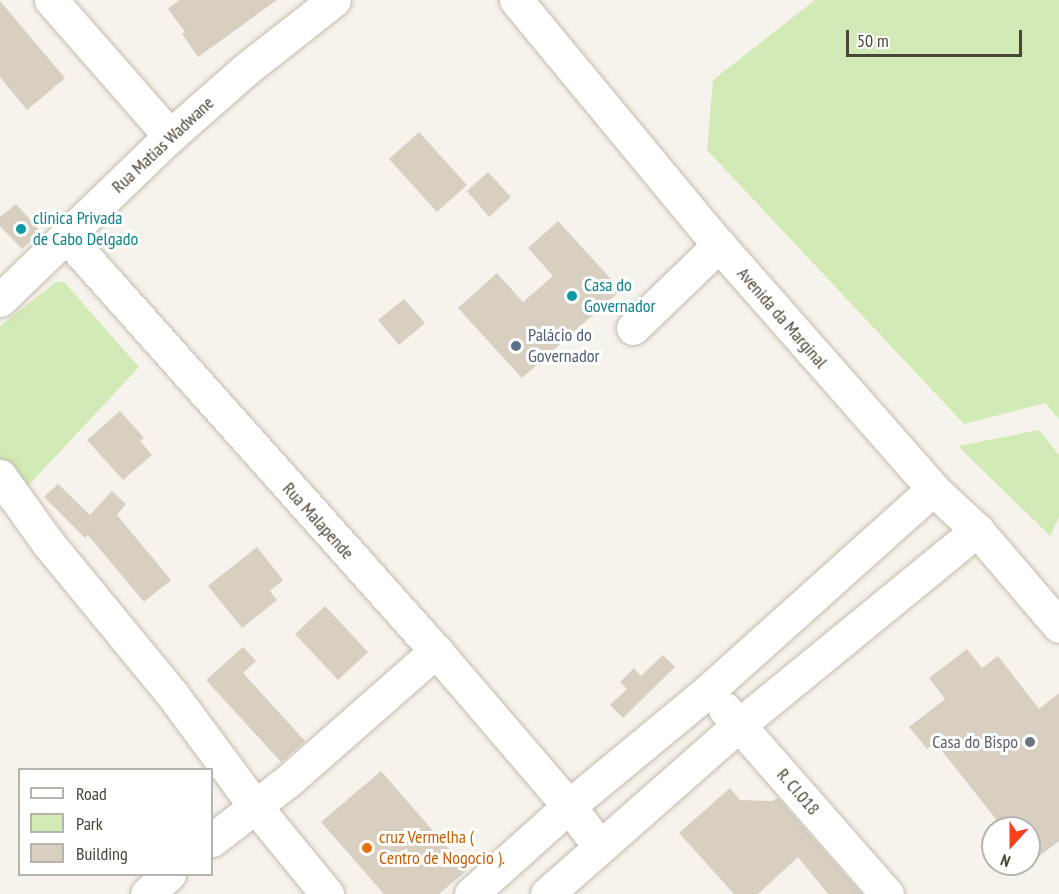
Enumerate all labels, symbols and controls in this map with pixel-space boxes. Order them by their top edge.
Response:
scale bar [849,18,1024,56]
text: 50 m [857,29,889,52]
street label: Rua Matias Wadwane [107,92,219,198]
place label: clinica Privada de Cabo Delgado [33,208,138,250]
marker: clinica Privada de Cabo Delgado [14,222,28,236]
street label: Avenida da Marginal [732,263,832,373]
place label: Casa do Governador [584,275,655,318]
marker: Casa do Governador [565,289,579,303]
place label: Palácio do Governador [528,325,599,368]
marker: Palácio do Governador [509,339,523,353]
street label: Rua Malapende [278,478,358,564]
place label: Casa do Bispo [932,731,1018,753]
marker: Casa do Bispo [1023,735,1037,749]
street label: R. CI.018 [772,764,824,820]
legend [18,768,213,876]
text: Road [76,782,107,805]
text: Park [76,812,103,835]
north arrow [981,816,1041,876]
place label: cruz Vermelha ( Centro de Nogocio ). [379,827,505,870]
marker: cruz Vermelha ( Centro de Nogocio ). [360,841,374,855]
text: Building [76,842,128,865]
text: N [998,850,1013,872]

